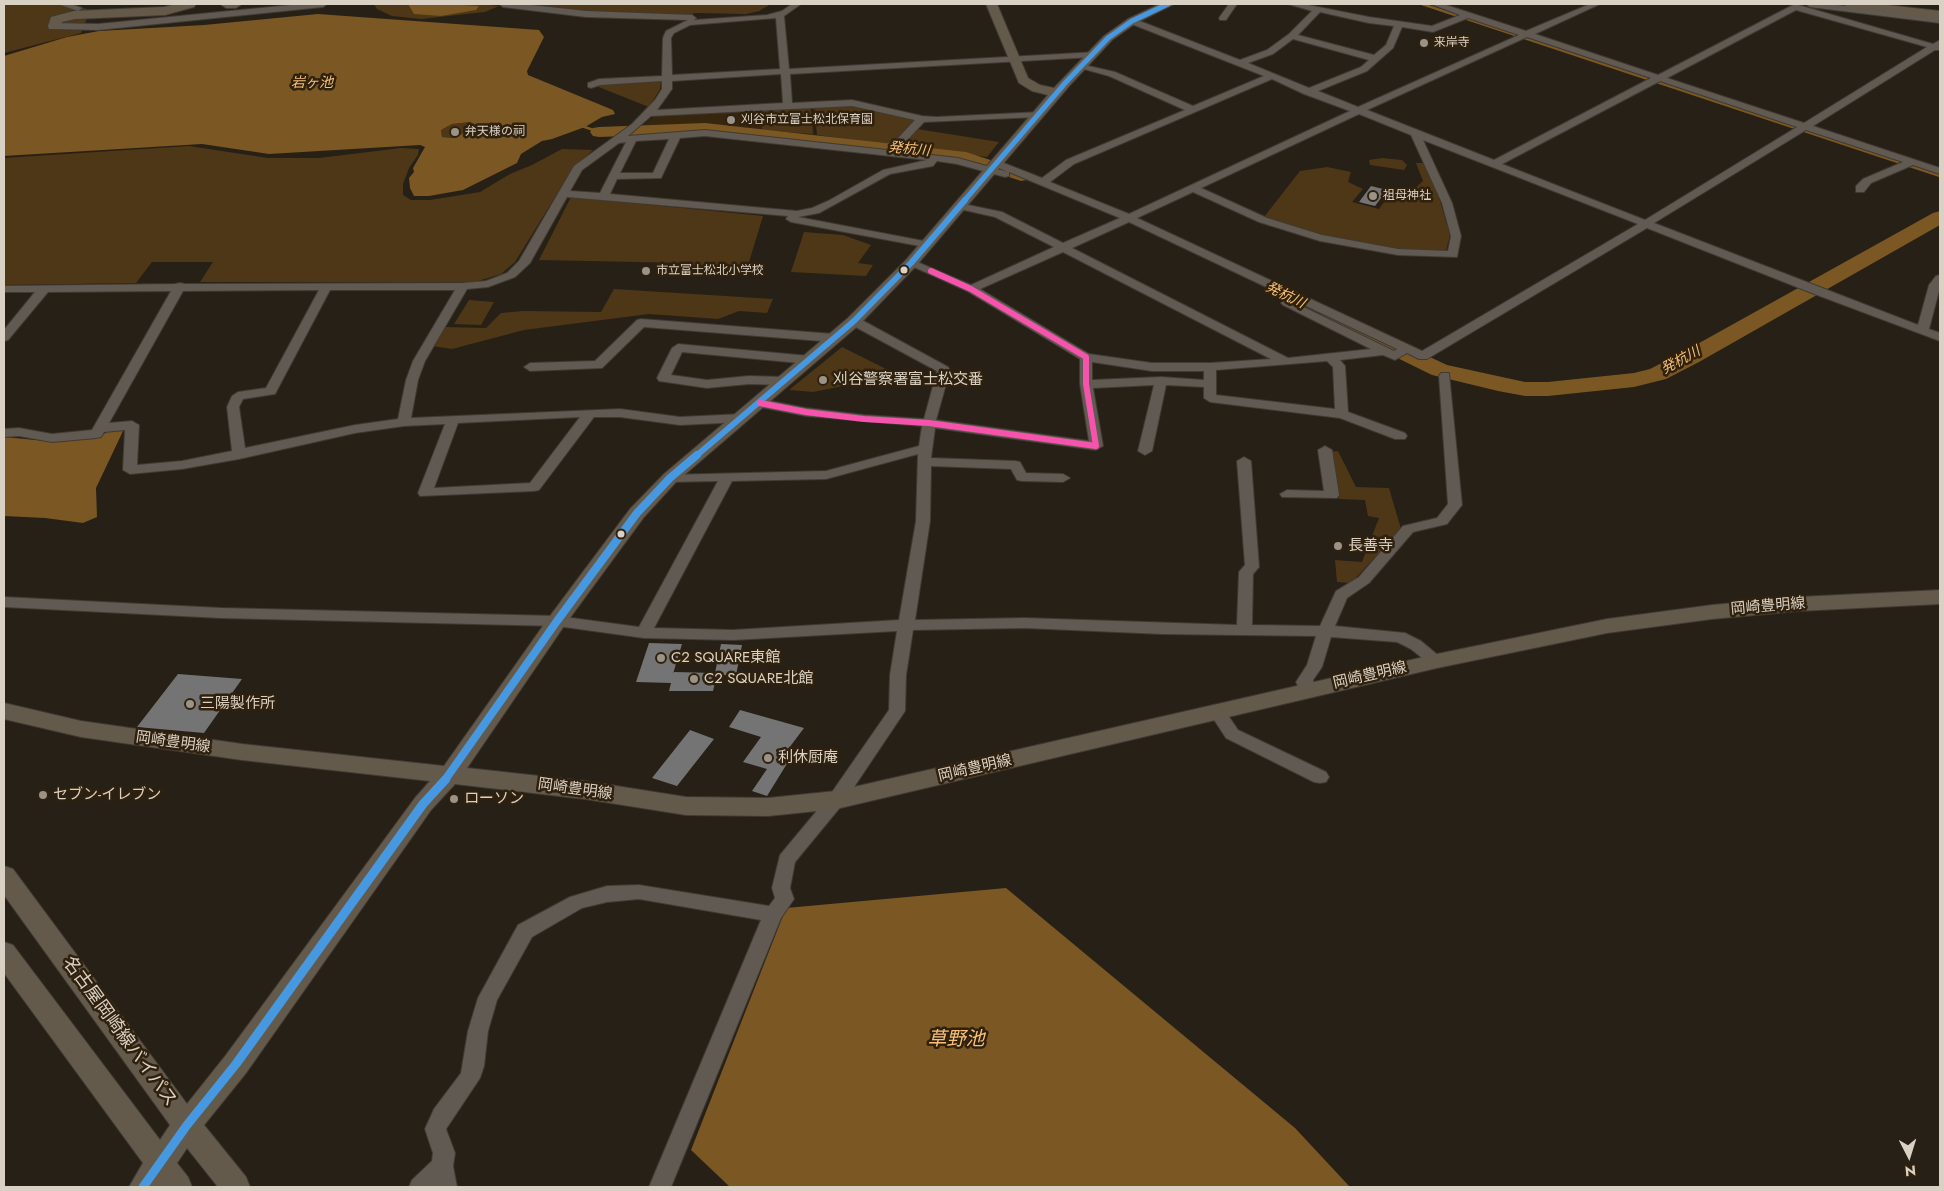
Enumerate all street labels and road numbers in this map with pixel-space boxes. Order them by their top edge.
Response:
street label: 岡崎豊明線 [1730,595,1806,619]
street label: 岡崎豊明線 [1331,659,1409,693]
street label: 岡崎豊明線 [135,729,211,757]
street label: 岡崎豊明線 [936,752,1014,786]
street label: 岡崎豊明線 [537,776,613,804]
street label: 名古屋岡崎線バイパス [57,953,181,1111]

